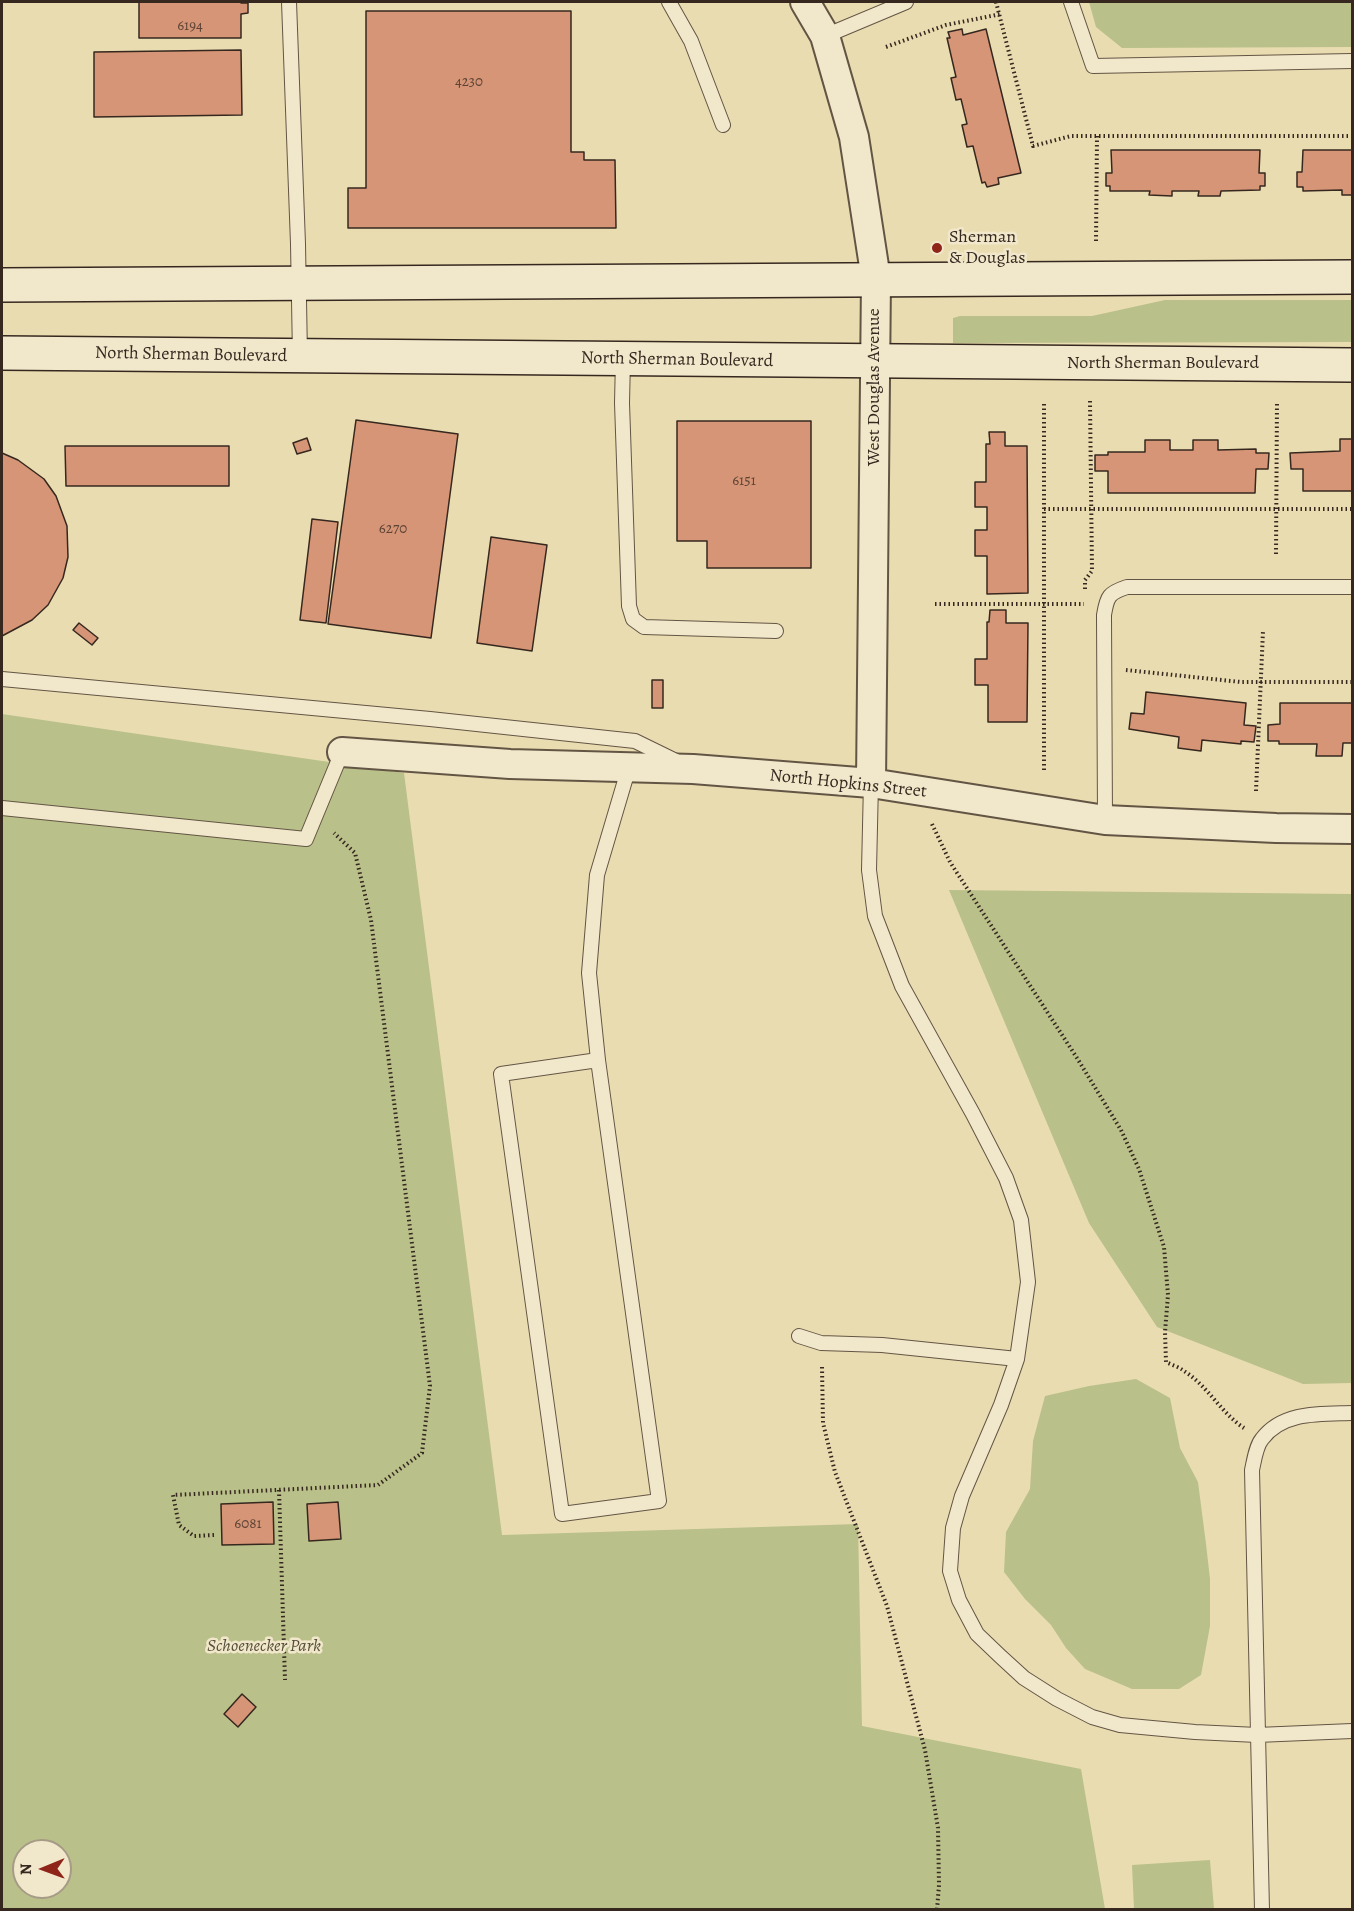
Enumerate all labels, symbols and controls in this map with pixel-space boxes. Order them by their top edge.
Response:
house number: 6194 [177,17,203,35]
house number: 4230 [455,73,483,91]
place label: Sherman & Douglas [949,227,1026,270]
marker: Sherman & Douglas [930,241,944,255]
street label: West Douglas Avenue [864,308,886,466]
street label: North Sherman Boulevard [95,343,287,367]
street label: North Sherman Boulevard [581,348,773,372]
street label: North Sherman Boulevard [1067,353,1259,375]
house number: 6151 [732,472,756,490]
house number: 6270 [379,520,407,538]
street label: North Hopkins Street [768,765,928,803]
house number: 6081 [234,1515,262,1533]
park label: Schoenecker Park [207,1636,321,1658]
north arrow [12,1839,72,1899]
text: N [15,1863,37,1875]

